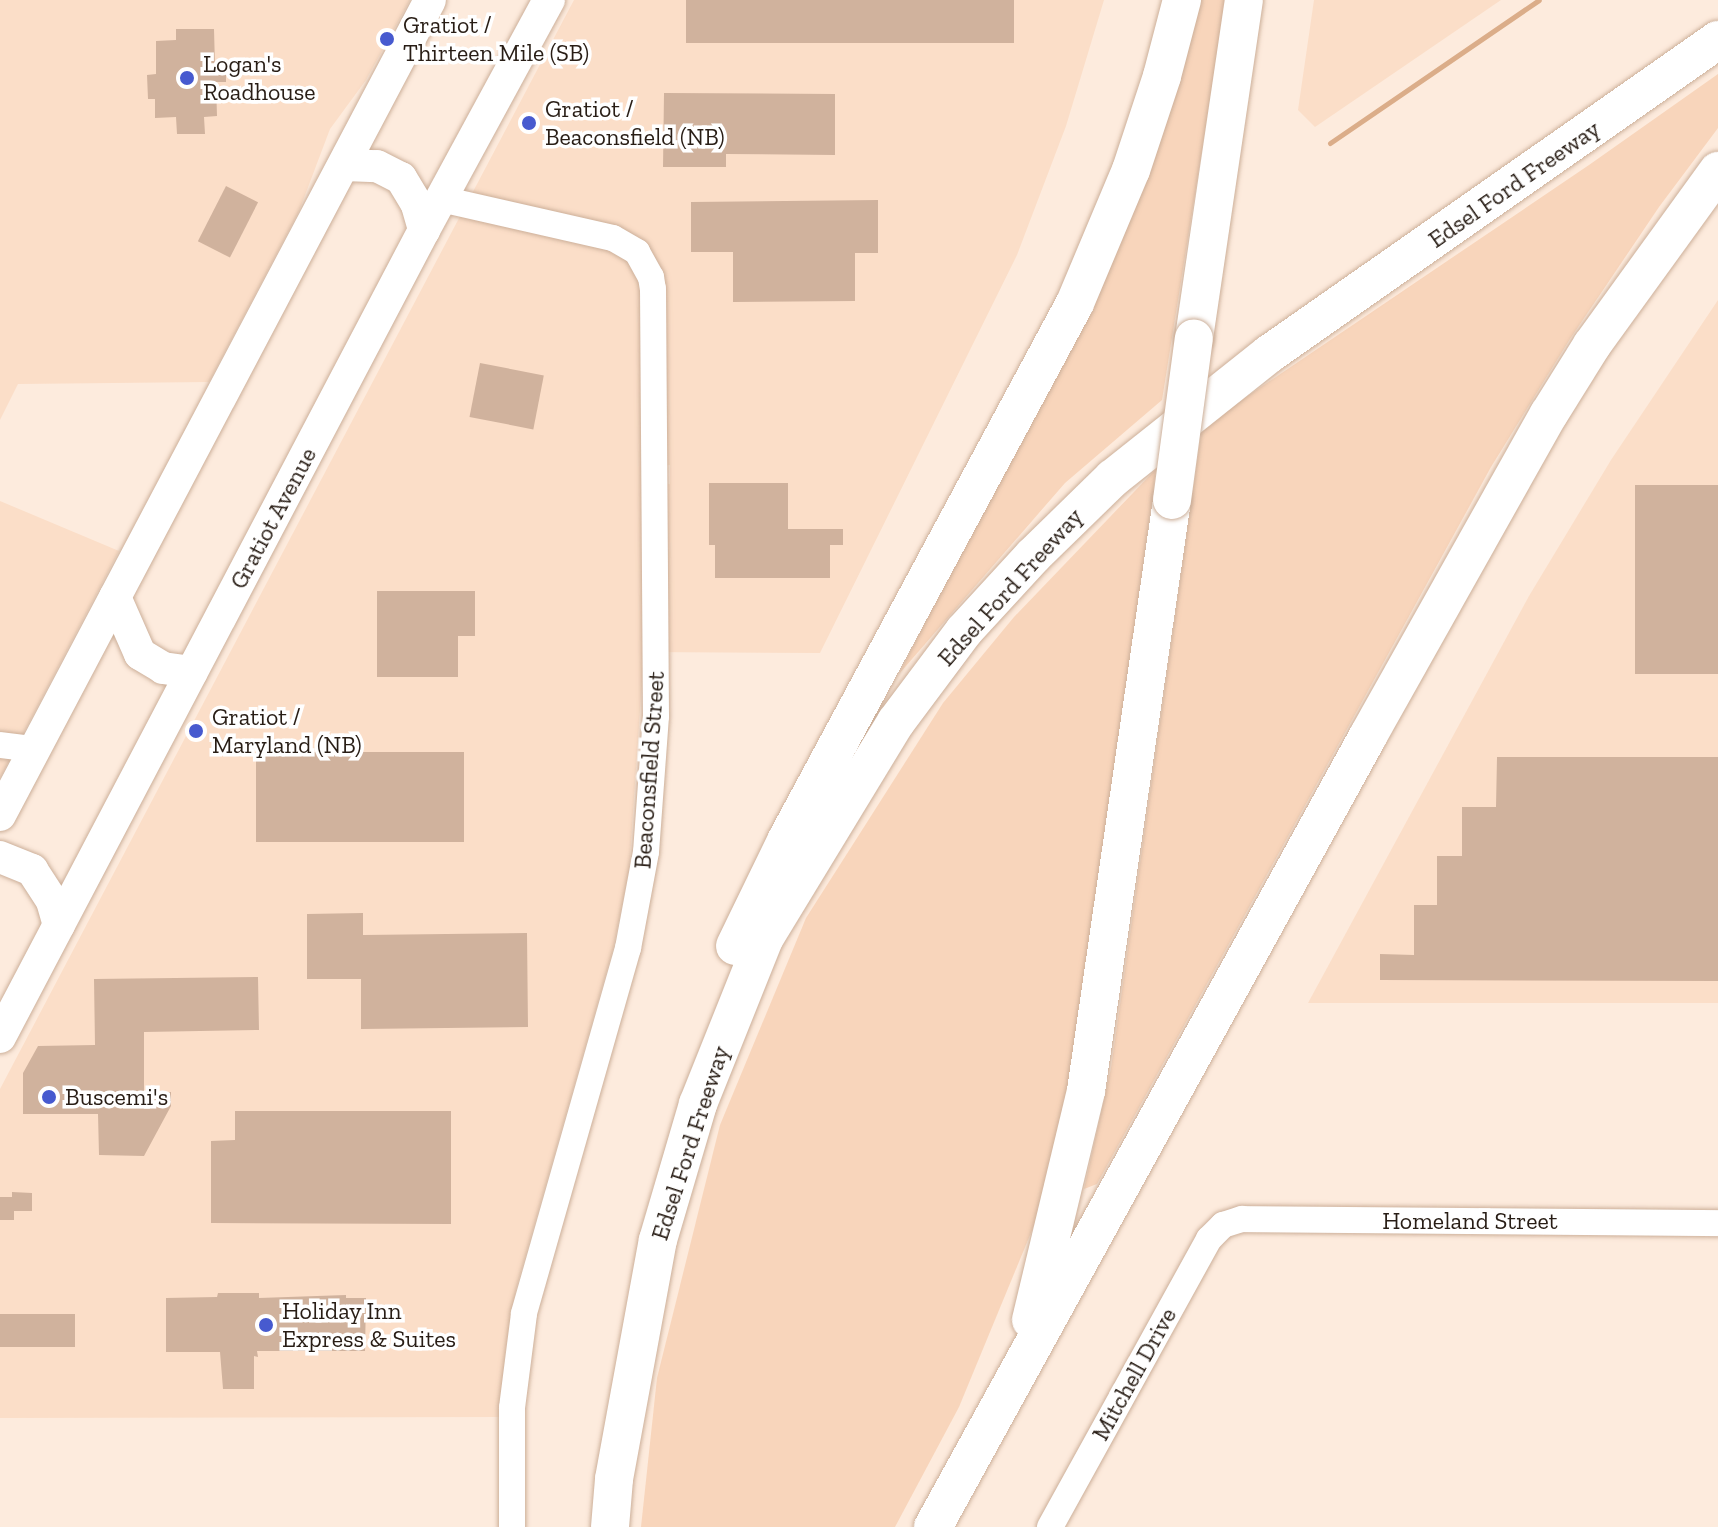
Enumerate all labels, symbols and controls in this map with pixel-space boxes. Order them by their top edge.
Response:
place label: Gratiot / Thirteen Mile (SB) [403,11,589,67]
marker: Gratiot / Thirteen Mile (SB) [378,30,396,48]
place label: Logan's Roadhouse [203,50,316,106]
marker: Logan's Roadhouse [178,69,196,87]
place label: Gratiot / Beaconsfield (NB) [545,95,725,151]
marker: Gratiot / Beaconsfield (NB) [520,114,538,132]
street label: Edsel Ford Freeway [1423,114,1605,254]
street label: Gratiot Avenue [224,442,322,594]
street label: Edsel Ford Freeway [932,502,1088,672]
street label: Beaconsfield Street [628,670,670,870]
place label: Gratiot / Maryland (NB) [212,703,362,759]
marker: Gratiot / Maryland (NB) [187,722,205,740]
street label: Edsel Ford Freeway [645,1042,735,1244]
place label: Buscemi's [65,1083,168,1111]
marker: Buscemi's [40,1088,58,1106]
street label: Homeland Street [1382,1207,1558,1235]
place label: Holiday Inn Express & Suites [282,1297,456,1353]
street label: Mitchell Drive [1086,1303,1182,1445]
marker: Holiday Inn Express & Suites [257,1316,275,1334]

